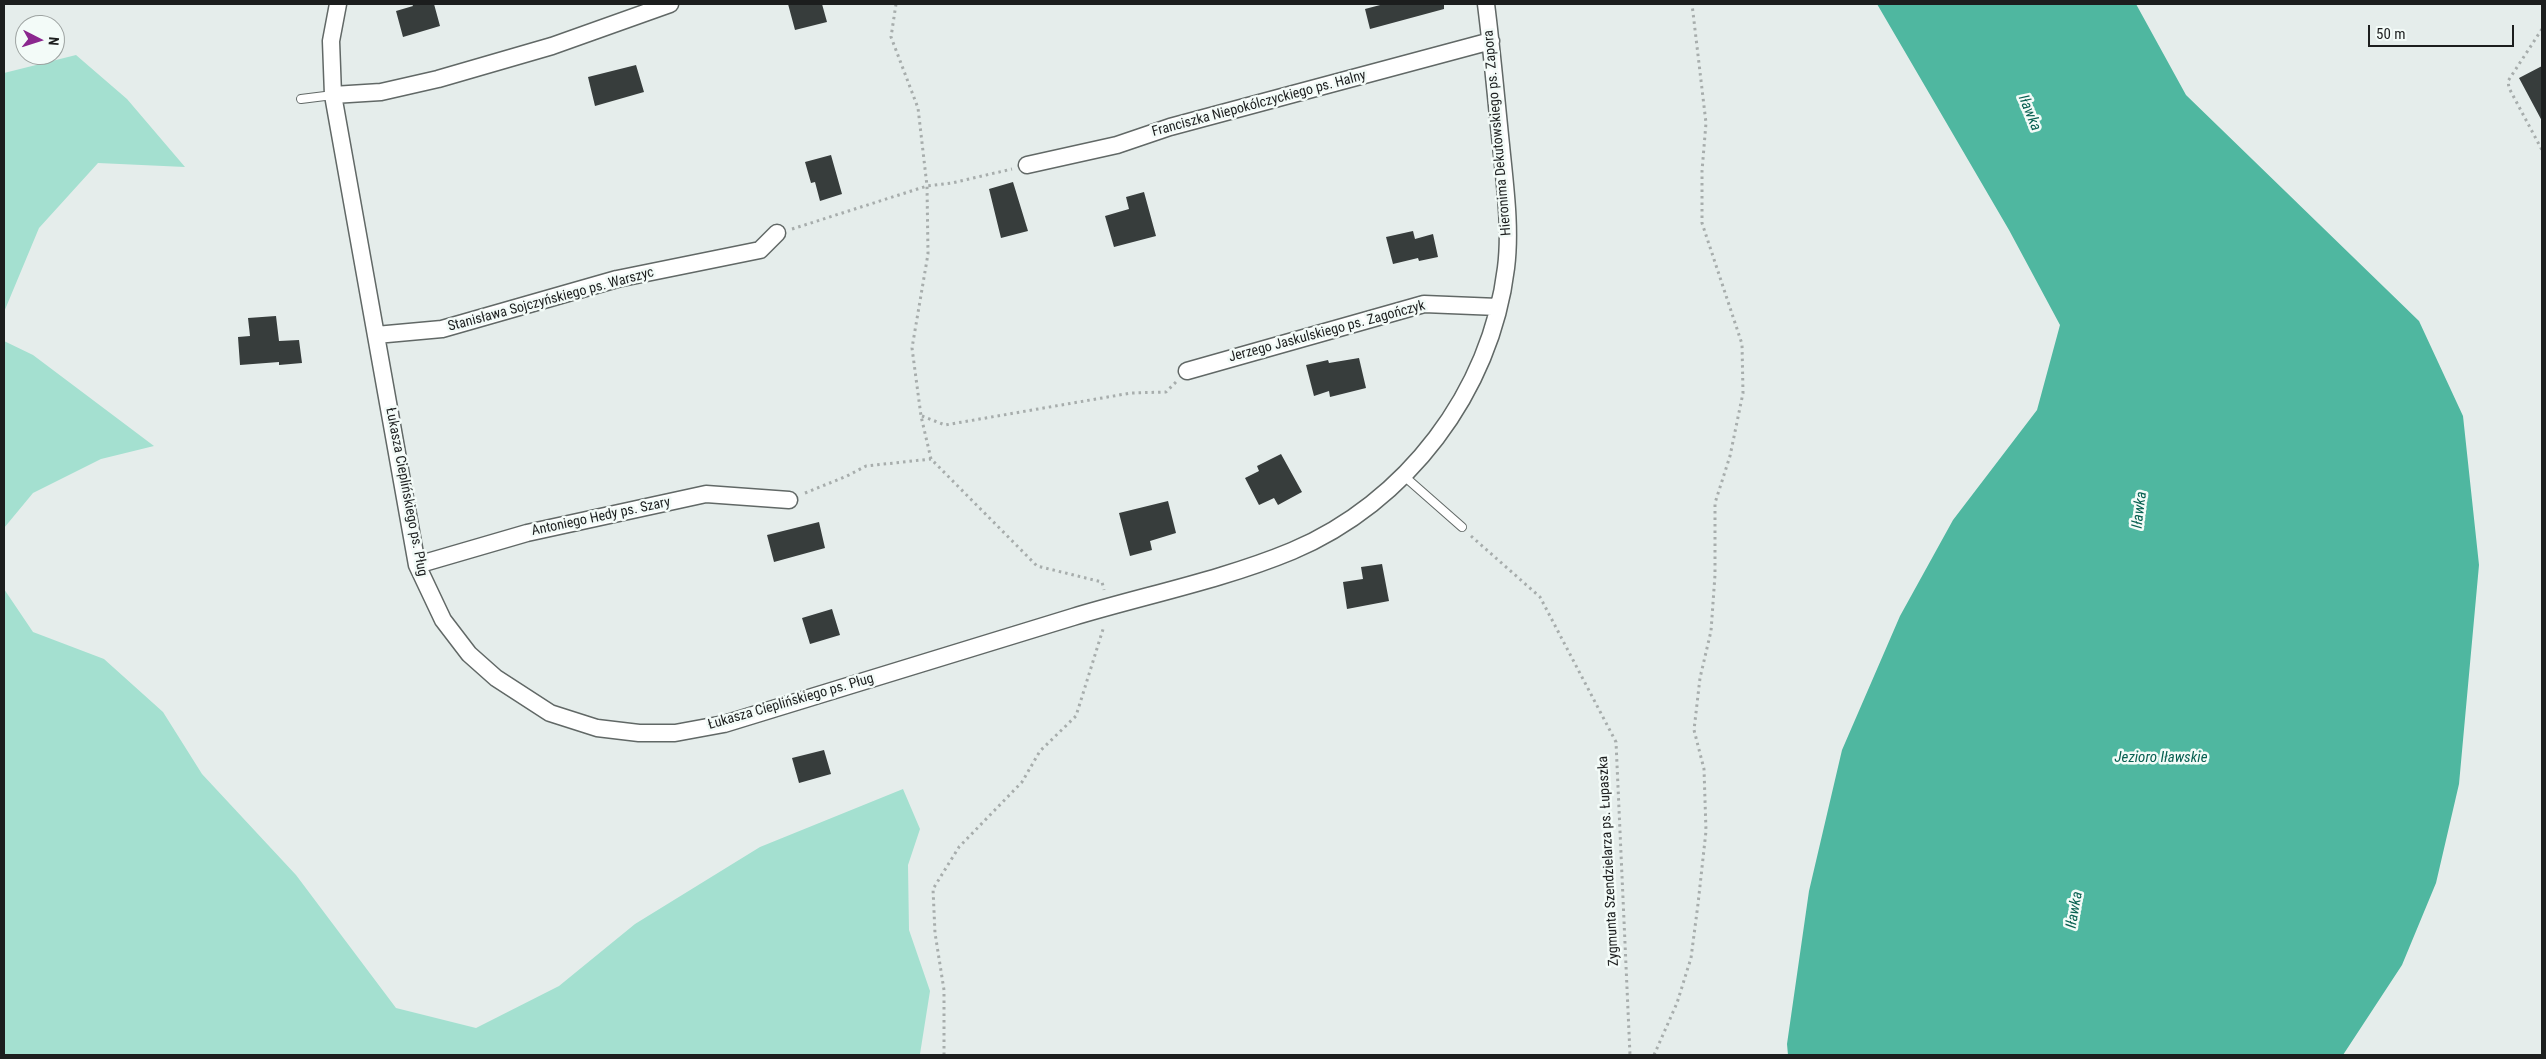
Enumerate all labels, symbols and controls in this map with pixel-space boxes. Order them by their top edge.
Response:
north arrow [15,15,65,65]
scale bar [2371,15,2517,47]
text: 50 m [2376,25,2406,43]
street label: Hieronima Dekutowskiego ps. Zapora [1481,30,1515,236]
text: N [46,36,62,46]
street label: Franciszka Niepokólczyckiego ps. Halny [1150,67,1368,141]
water label: Iławka [2014,92,2044,134]
street label: Stanisława Sojczyńskiego ps. Warszyc [446,264,656,336]
street label: Jerzego Jaskulskiego ps. Zagończyk [1227,298,1427,366]
street label: Łukasza Cieplińskiego ps. Pług [381,406,431,578]
water label: Iławka [2129,490,2151,530]
street label: Antoniego Hedy ps. Szary [530,494,672,540]
street label: Łukasza Cieplińskiego ps. Pług [706,670,876,734]
water label: Jezioro Iławskie [2115,749,2207,767]
street label: Zygmunta Szendzielarza ps. Łupaszka [1595,755,1623,967]
water label: Iławka [2063,890,2087,930]

